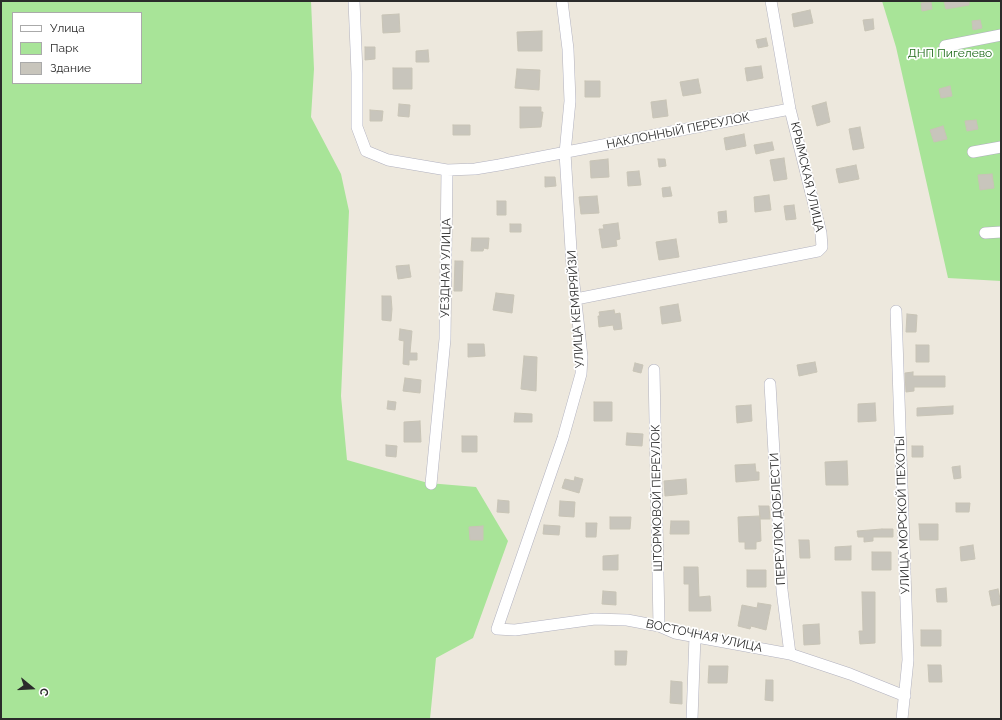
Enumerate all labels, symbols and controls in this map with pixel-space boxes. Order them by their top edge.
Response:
legend [12,12,142,84]
text: Улица [50,21,85,35]
text: Парк [50,41,79,55]
park label: ДНП Пигелево [908,46,992,60]
text: Здание [50,61,91,75]
street label: НАКЛОННЫЙ ПЕРЕУЛОК [605,110,751,152]
street label: КРЫМСКАЯ УЛИЦА [787,121,827,233]
street label: УЕЗДНАЯ УЛИЦА [438,218,454,318]
street label: УЛИЦА КЕМЯРЯЙЗИ [565,250,587,368]
street label: ШТОРМОВОЙ ПЕРЕУЛОК [649,424,665,572]
street label: УЛИЦА МОРСКОЙ ПЕХОТЫ [893,436,913,594]
street label: ПЕРЕУЛОК ДОБЛЕСТИ [767,452,789,586]
street label: ВОСТОЧНАЯ УЛИЦА [644,617,764,655]
north arrow [12,668,52,708]
text: С [37,686,51,697]

